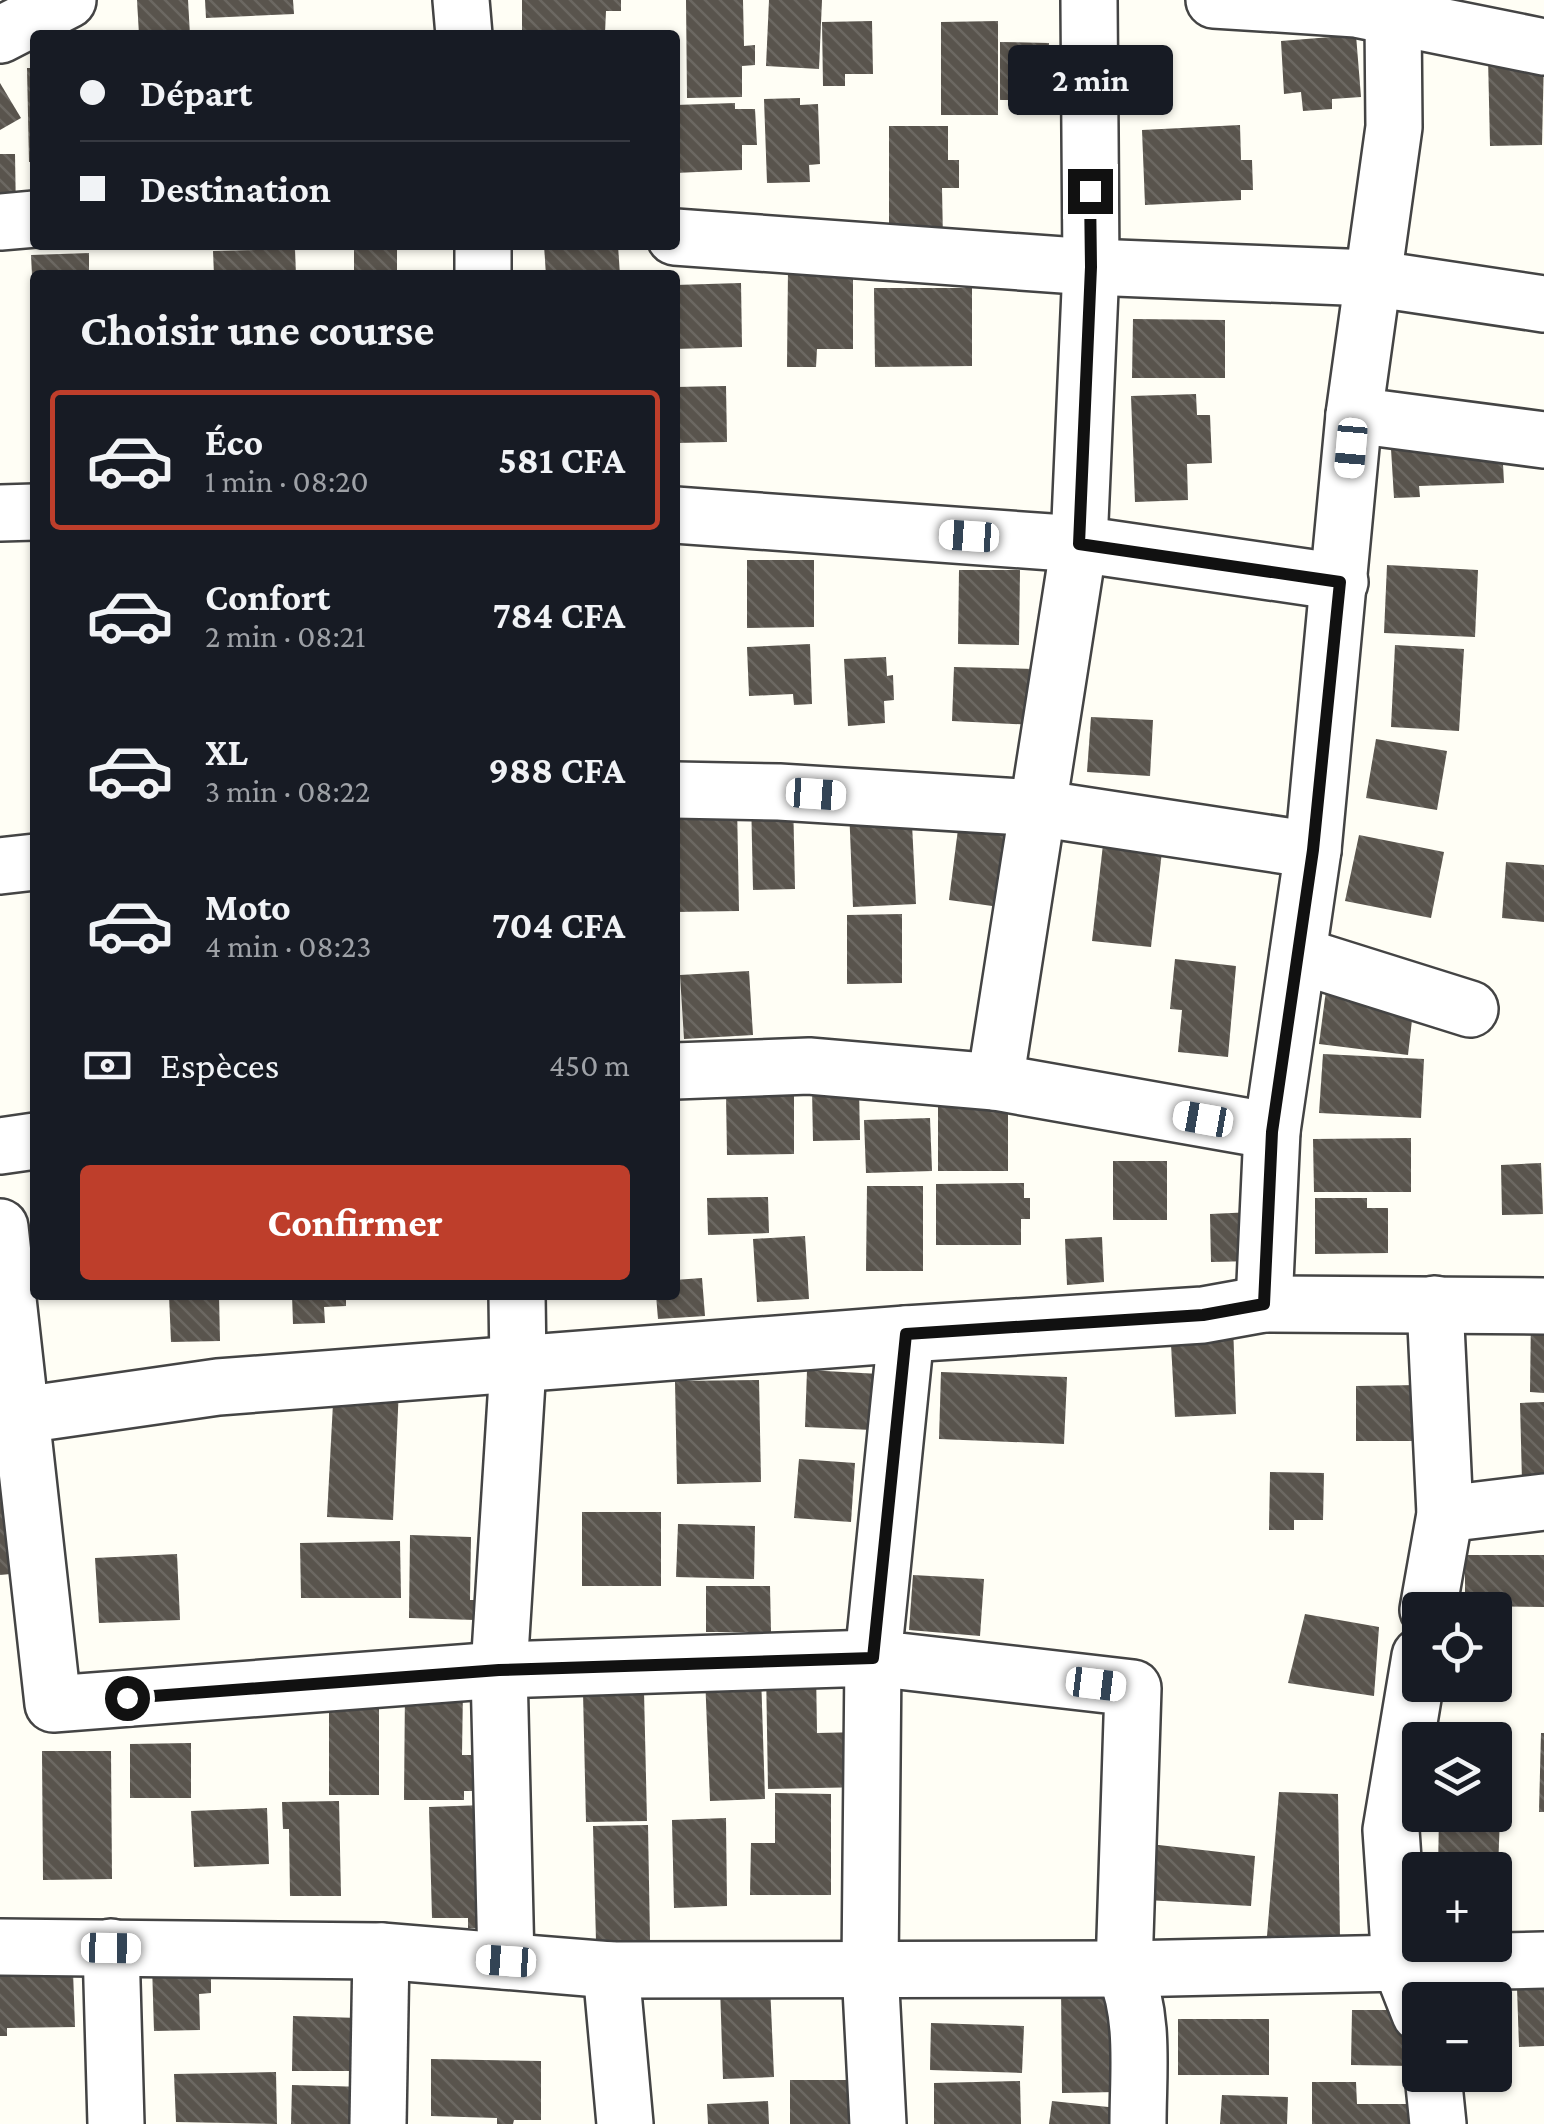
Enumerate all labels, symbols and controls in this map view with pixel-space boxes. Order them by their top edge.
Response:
callout: 2 min [1008,46,1172,116]
text: 2 min [1052,62,1129,98]
text: Départ [140,72,252,114]
text: Destination [140,168,331,210]
route end [1068,169,1113,214]
text: Choisir une course [80,305,434,355]
icon: car [85,415,175,505]
car [1333,417,1369,479]
text: Éco [205,421,263,463]
text: 581 CFA [498,439,625,481]
text: 1 min · 08:20 [205,463,369,499]
car [938,519,1000,553]
icon: car [85,570,175,660]
text: Confort [205,576,330,618]
text: 784 CFA [492,594,625,636]
text: 2 min · 08:21 [205,618,366,654]
icon: car [85,725,175,815]
text: XL [205,731,248,773]
text: 988 CFA [488,749,625,791]
text: 3 min · 08:22 [205,773,370,809]
car [785,777,847,811]
icon: car [85,880,175,970]
text: Moto [205,886,291,928]
text: 704 CFA [492,904,625,946]
text: 4 min · 08:23 [205,928,371,964]
icon: cash [80,1038,135,1093]
text: Espèces [160,1044,279,1086]
text: 450 m [549,1047,630,1083]
car [1171,1099,1235,1139]
button: Confirmer [80,1165,630,1280]
map controls [1402,1592,1512,2092]
button: locate [1402,1592,1512,1702]
car [1064,1665,1128,1703]
route start [105,1676,150,1721]
button: layers [1402,1722,1512,1832]
button: + [1402,1852,1512,1962]
car [81,1932,141,1964]
car [475,1944,537,1978]
button: − [1402,1982,1512,2092]

